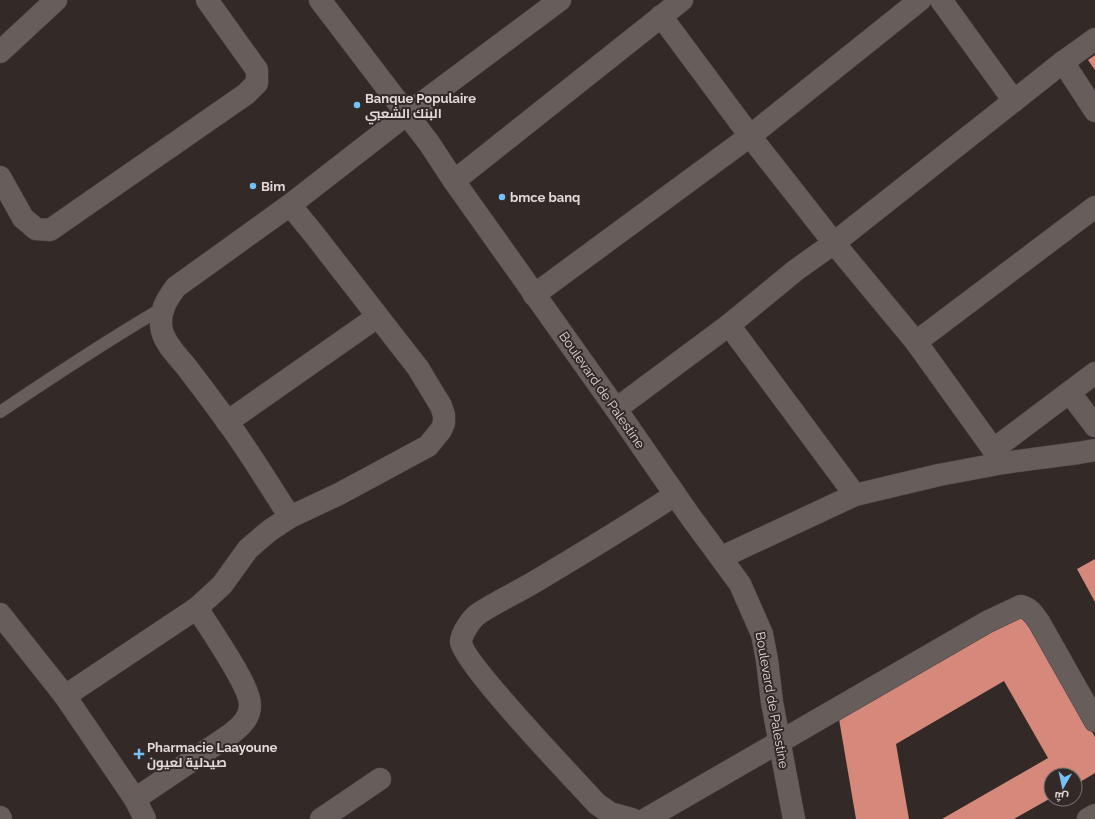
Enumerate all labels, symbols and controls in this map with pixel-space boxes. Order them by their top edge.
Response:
place label: Banque Populaire البنك الشعبي [365,91,476,125]
marker: Banque Populaire البنك الشعبي [352,100,362,110]
place label: Bim [261,179,285,194]
marker: Bim [248,181,258,191]
place label: bmce banq [510,190,580,205]
marker: bmce banq [497,192,507,202]
street label: Boulevard de Palestine [556,329,648,451]
street label: Boulevard de Palestine [753,630,791,770]
place label: Pharmacie Laayoune صيدلية لعيون [147,740,278,771]
marker: Pharmacie Laayoune صيدلية لعيون [134,749,144,759]
north arrow [1043,767,1083,807]
text: ش [1054,789,1070,804]

